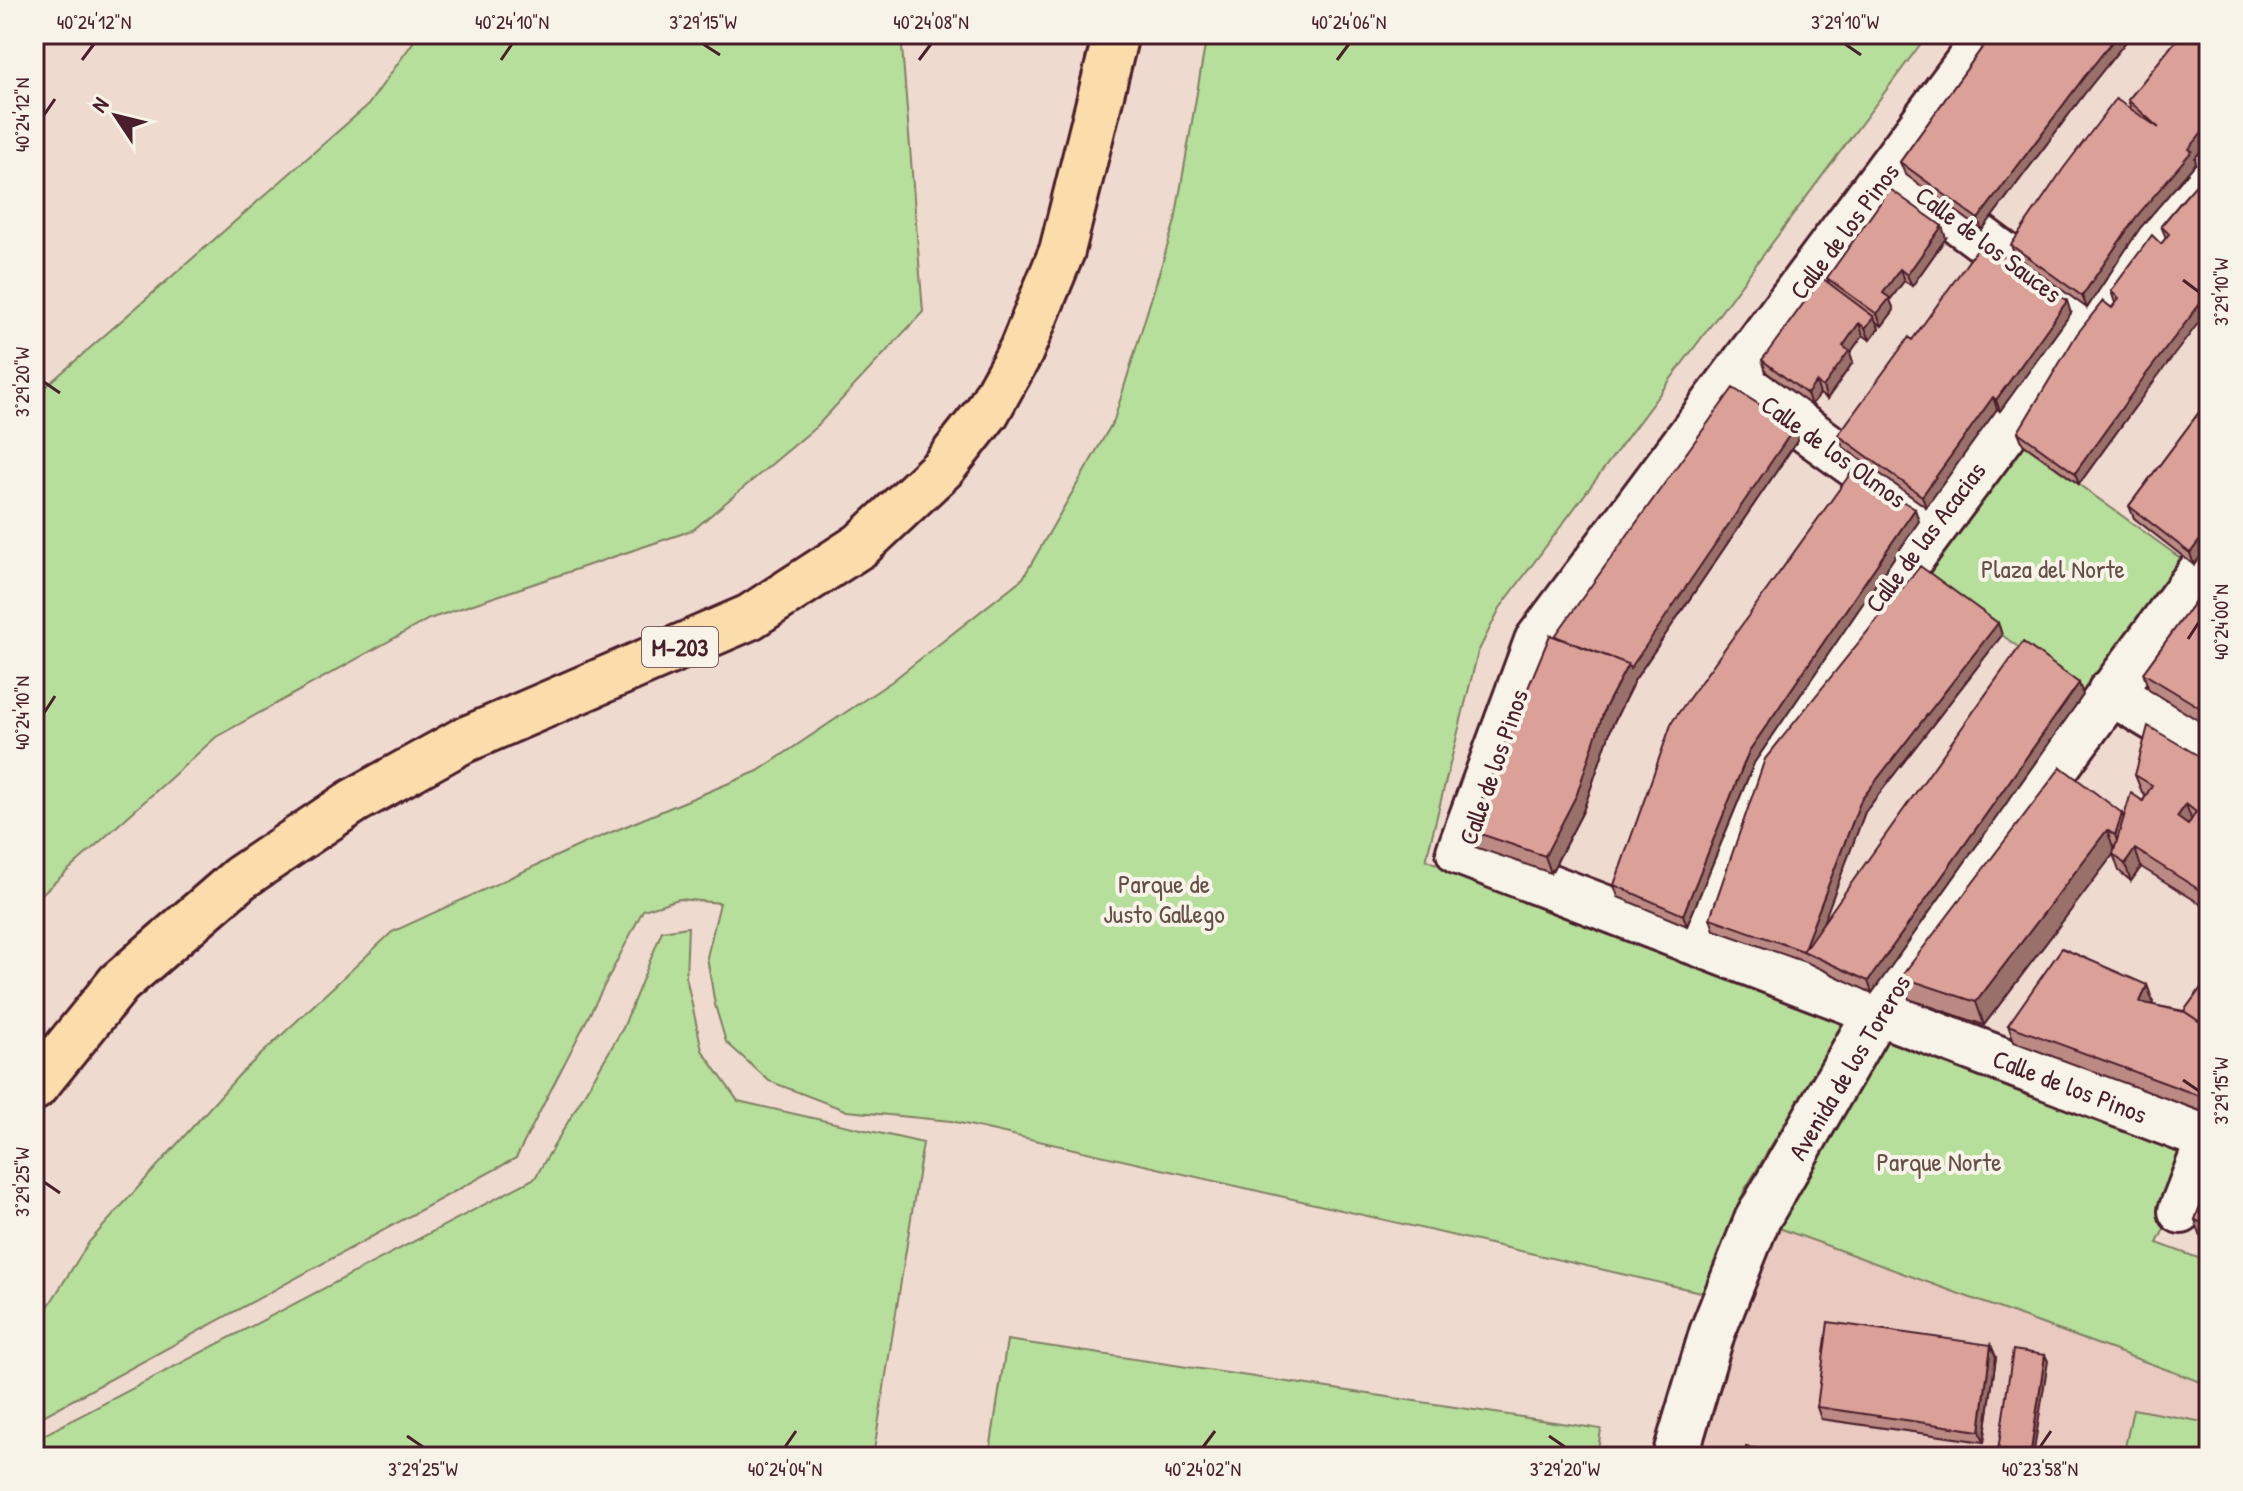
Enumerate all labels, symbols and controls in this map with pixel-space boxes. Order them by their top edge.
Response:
text: 40°24'12"N [57,8,131,35]
text: 40°24'10"N [475,8,549,35]
text: 3°29'15"W [669,8,738,35]
text: 40°24'08"N [893,8,969,35]
text: 40°24'06"N [1312,8,1386,35]
text: 3°29'10"W [1811,8,1880,35]
north arrow [76,76,156,156]
text: 40°24'12"N [8,78,35,152]
text: N [84,91,115,118]
street label: Calle de los Pinos [1781,156,1907,306]
street label: Calle de los Sauces [1909,177,2069,311]
text: 3°29'10"W [2207,257,2234,326]
text: 3°29'20"W [8,346,35,417]
street label: Calle de los Olmos [1754,386,1914,516]
street label: Calle de las Acacias [1857,454,1993,620]
park label: Plaza del Norte [1981,551,2125,586]
text: 40°24'00"N [2207,584,2234,660]
road number: M-203 [642,627,718,667]
text: 40°24'10"N [8,676,35,750]
street label: Calle de los Pinos [1450,685,1536,849]
park label: Parque de Justo Gallego [1103,866,1225,931]
street label: Avenida de los Toreros [1780,968,1918,1166]
street label: Calle de los Pinos [1988,1041,2152,1131]
text: 3°29'15"W [2207,1056,2234,1125]
park label: Parque Norte [1876,1144,2002,1179]
text: 3°29'25"W [8,1146,35,1217]
text: 3°29'25"W [388,1455,459,1482]
text: 40°24'04"N [748,1455,822,1482]
text: 40°24'02"N [1165,1455,1241,1482]
text: 3°29'20"W [1530,1455,1601,1482]
text: 40°23'58"N [2002,1455,2078,1482]

